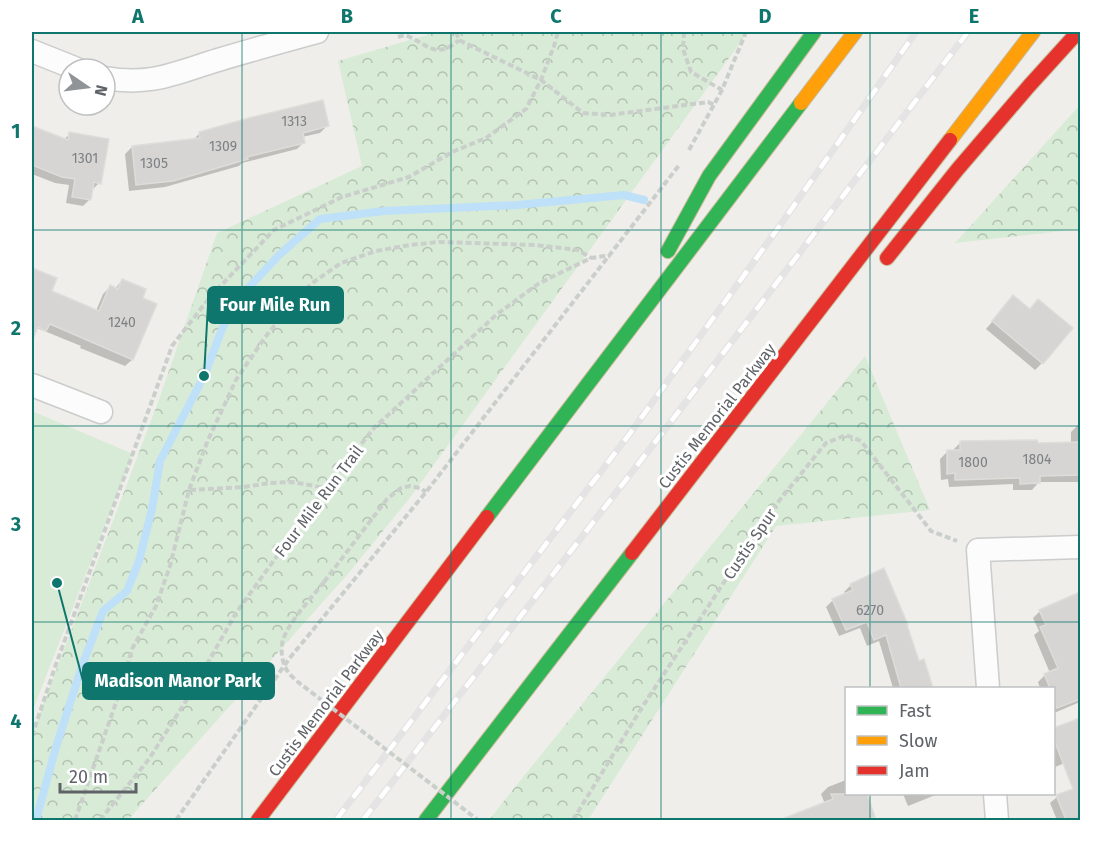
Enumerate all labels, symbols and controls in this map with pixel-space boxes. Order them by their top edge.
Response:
text: A [131,4,145,28]
text: B [341,4,353,28]
text: C [550,4,562,28]
text: D [758,4,772,28]
text: E [969,4,979,28]
north arrow [57,57,117,117]
text: N [91,83,112,98]
house number: 1313 [281,113,307,130]
text: 1 [11,119,21,143]
house number: 1309 [209,138,237,155]
house number: 1301 [72,150,98,167]
house number: 1305 [140,155,168,172]
callout: Four Mile Run [208,287,343,323]
text: Four Mile Run [220,294,330,316]
house number: 1240 [108,314,136,331]
text: 2 [11,316,21,340]
street label: Custis Memorial Parkway [654,340,780,492]
street label: Four Mile Run Trail [271,441,367,561]
house number: 1804 [1022,451,1052,468]
house number: 1800 [958,454,988,471]
street label: Custis Spur [719,504,781,583]
text: 3 [10,512,21,536]
house number: 6270 [856,602,884,619]
street label: Custis Memorial Parkway [265,626,388,780]
callout: Madison Manor Park [83,663,274,699]
text: Madison Manor Park [94,670,263,692]
legend [845,687,1055,795]
text: Fast [899,700,932,722]
text: 4 [10,709,22,733]
text: Slow [899,730,938,752]
scale bar [60,756,136,794]
text: Jam [899,760,930,782]
text: 20 m [69,766,108,788]

